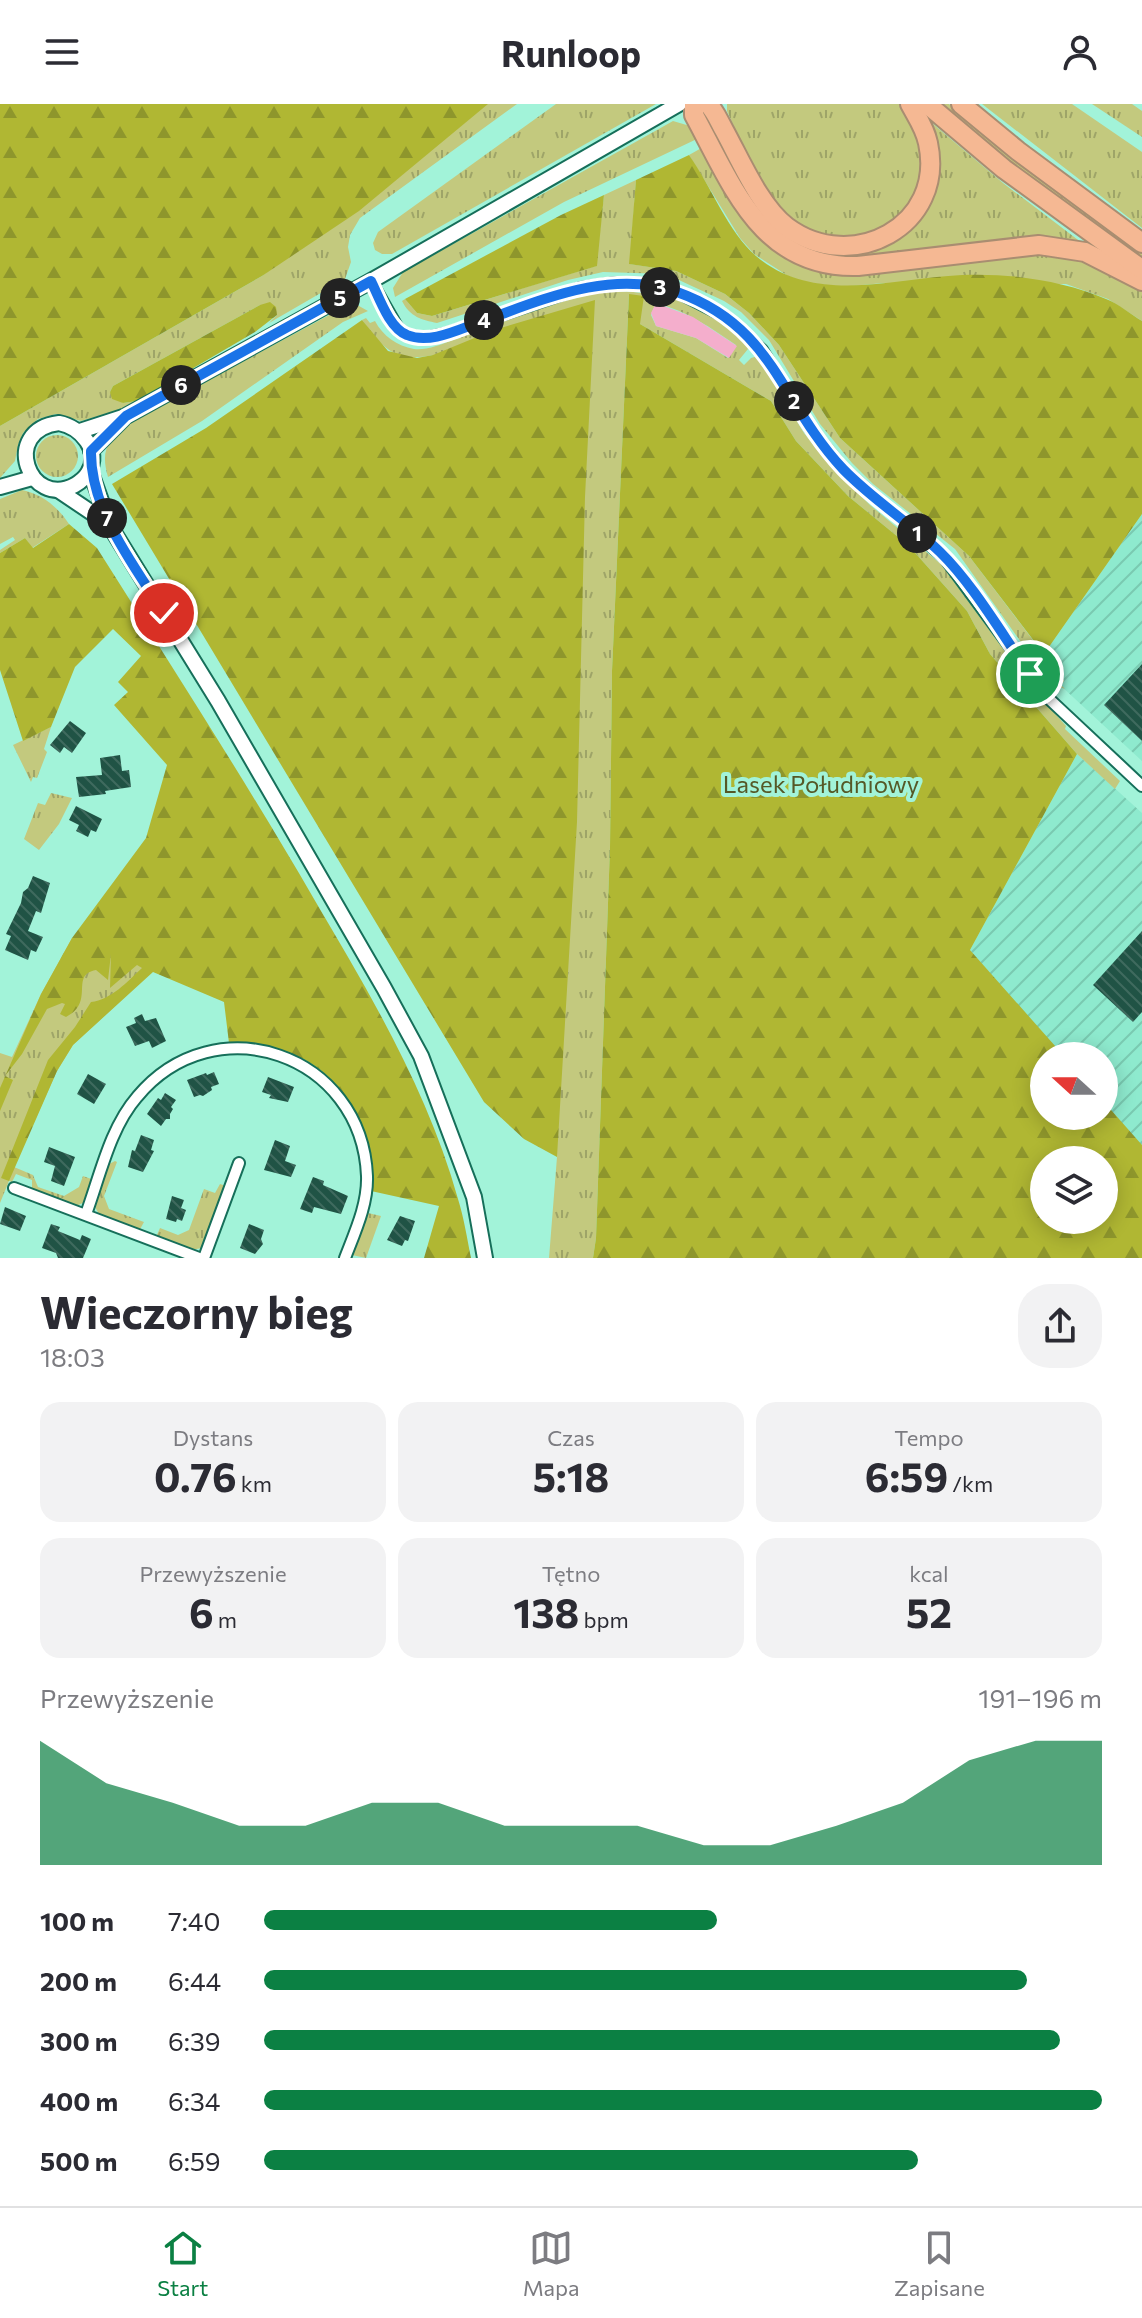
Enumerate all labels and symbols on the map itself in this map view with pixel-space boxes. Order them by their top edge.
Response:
pin: 3 [640,267,680,307]
pin: 5 [320,278,360,318]
pin: 4 [464,300,504,340]
pin: 6 [161,365,201,405]
pin: 2 [774,381,814,421]
pin: 7 [87,498,127,538]
pin: 1 [897,513,937,553]
pin [130,579,198,647]
pin [996,640,1064,708]
park label: Lasek Południowy [723,769,919,798]
north arrow [1030,1042,1118,1130]

